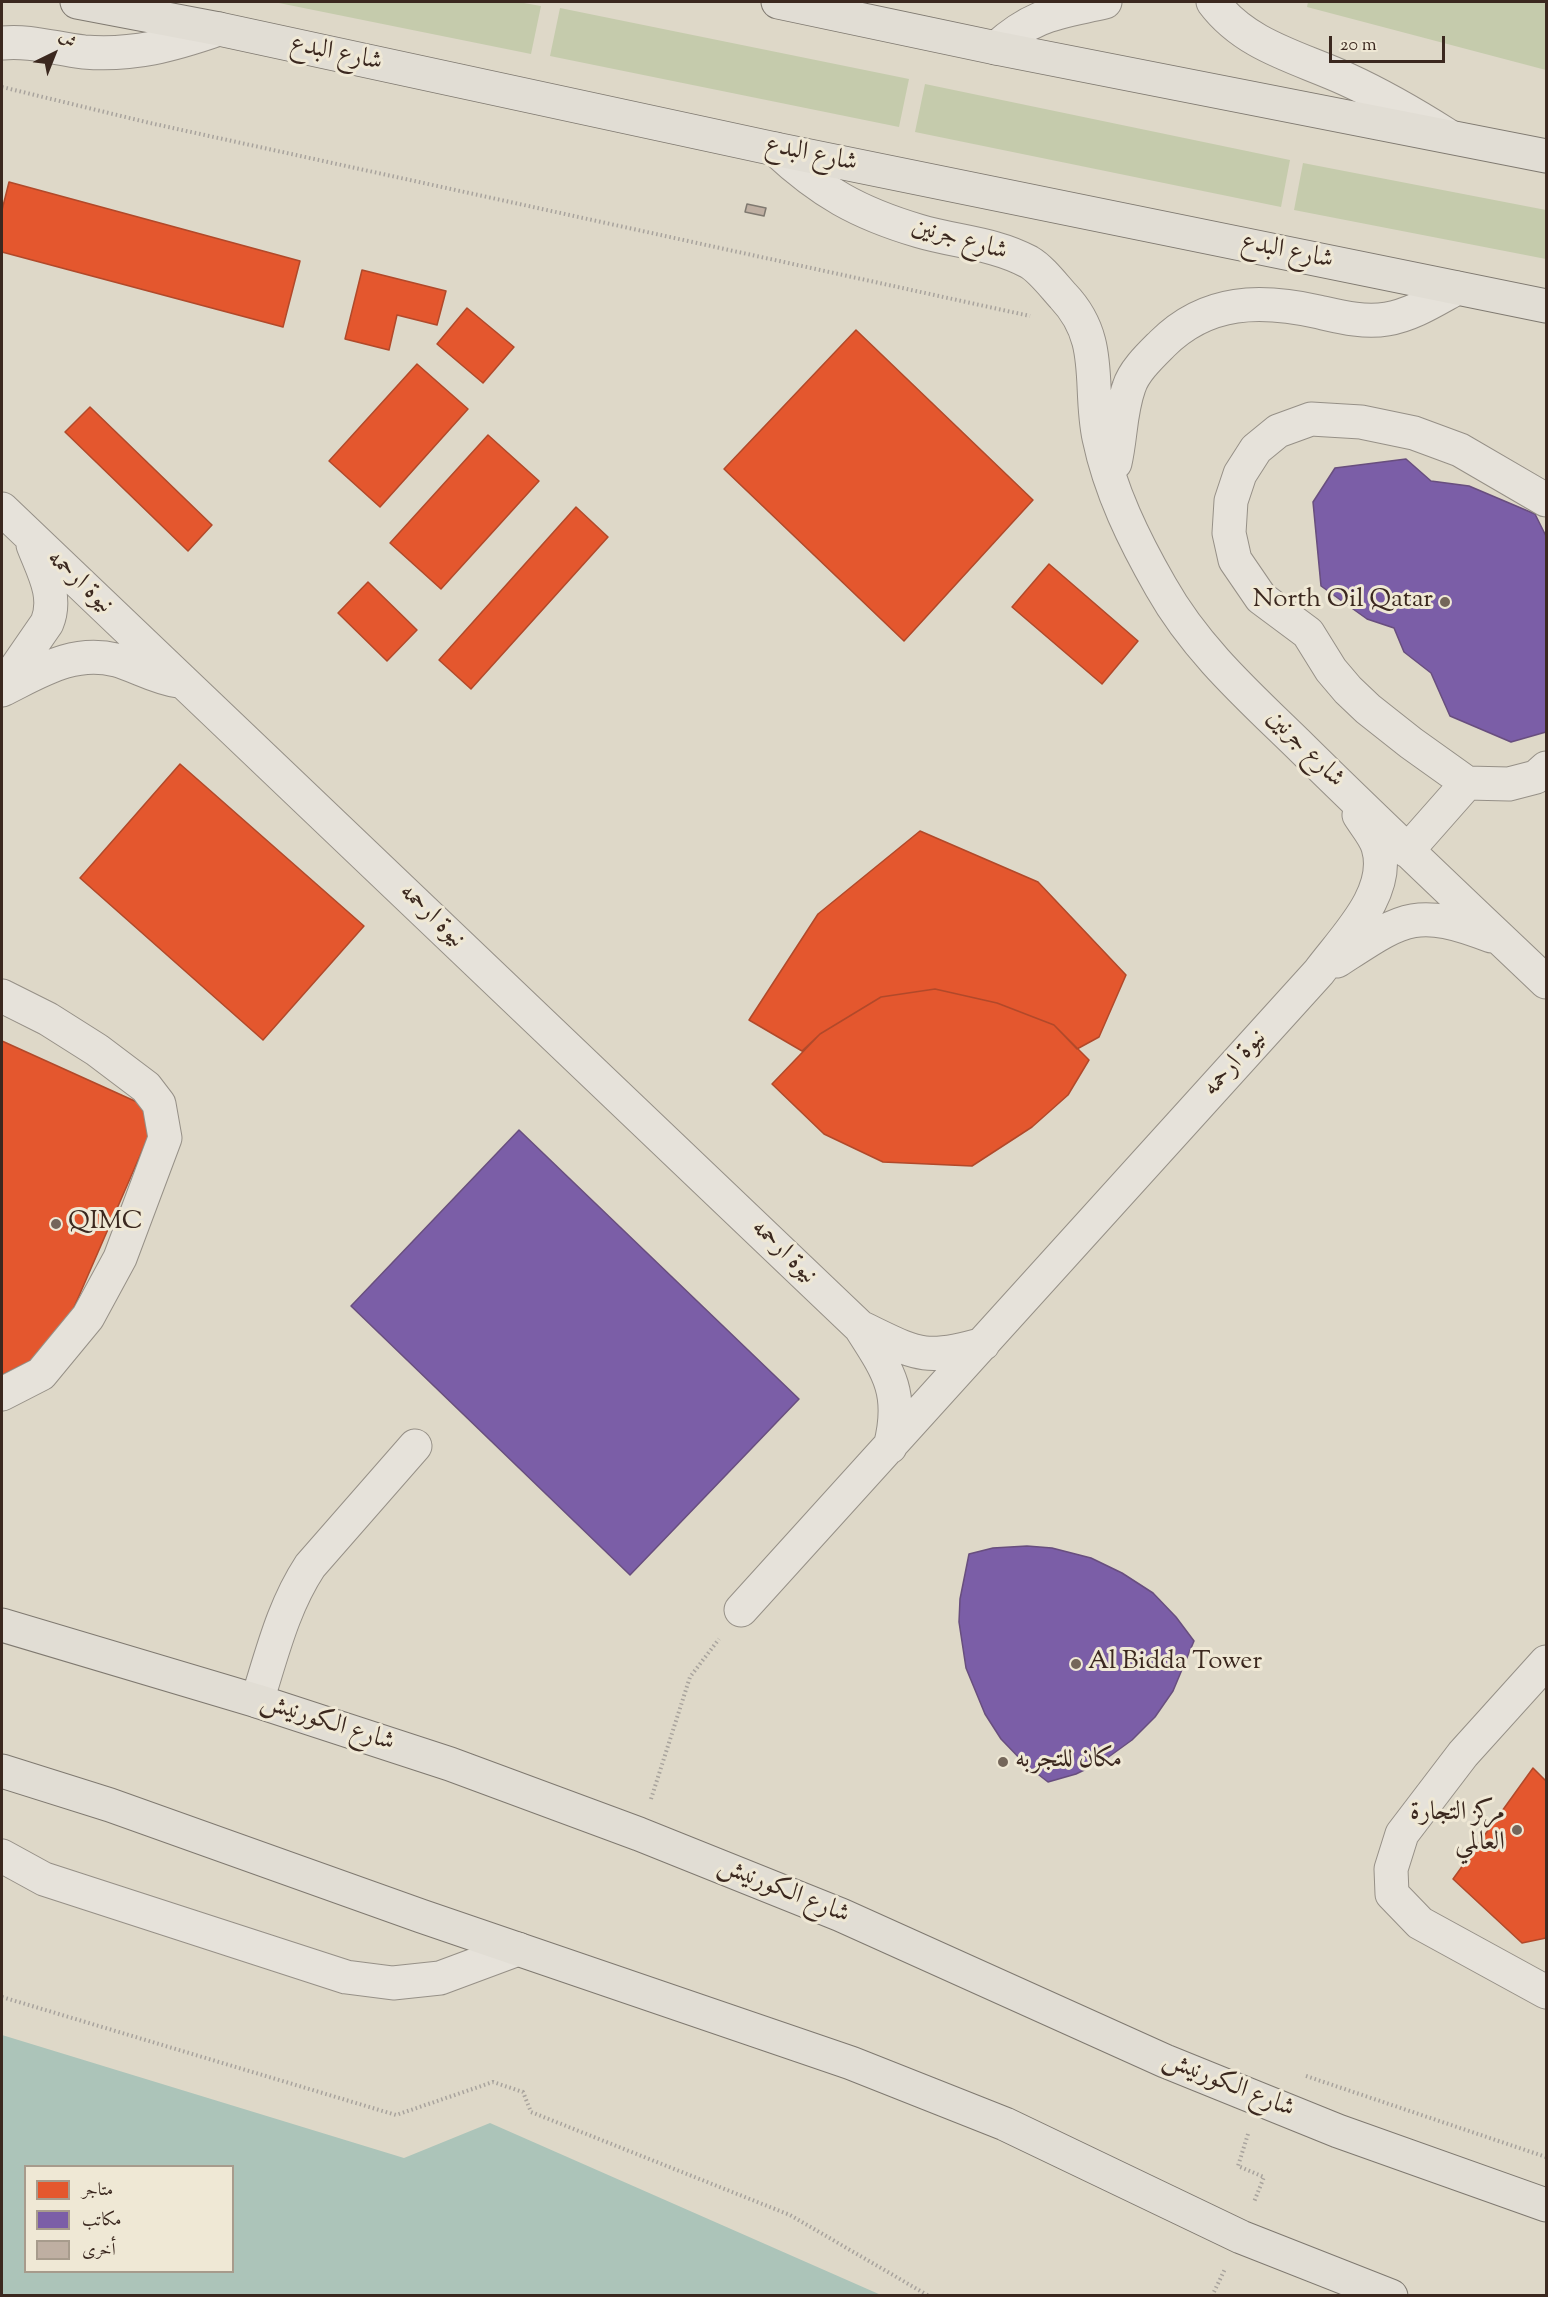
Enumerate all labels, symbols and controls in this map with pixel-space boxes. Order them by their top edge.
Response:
north arrow [24,24,84,84]
scale bar [1332,24,1448,62]
text: ش [53,27,80,54]
street label: شارع البدع [287,30,385,80]
text: 20 m [1340,33,1377,59]
street label: شارع البدع [762,131,860,181]
street label: شارع جرنين [908,212,1010,270]
street label: شارع البدع [1238,228,1336,278]
street label: نيوة ارحمه [39,544,119,622]
place label: North Oil Qatar [1253,586,1433,618]
marker: North Oil Qatar [1438,595,1452,609]
street label: شارع جرنين [1258,704,1350,796]
street label: نيوة ارحمه [391,878,471,956]
street label: نيوة ارحمه [1197,1024,1275,1104]
place label: QIMC [68,1208,143,1240]
street label: نيوة ارحمه [743,1214,823,1292]
marker: QIMC [49,1217,63,1231]
place label: Al Bidda Tower [1088,1648,1262,1680]
marker: Al Bidda Tower [1069,1657,1083,1671]
street label: شارع الكورنيش [256,1688,398,1760]
place label: مكان للتجربه [1015,1746,1122,1778]
marker: مكان للتجربه [996,1755,1010,1769]
place label: مركز التجارة العالمي [1410,1799,1505,1860]
marker: مركز التجارة العالمي [1510,1823,1524,1837]
street label: شارع الكورنيش [713,1851,853,1933]
street label: شارع الكورنيش [1158,2045,1298,2127]
legend [24,2165,234,2273]
text: متاجر [82,2178,113,2204]
text: مكاتب [82,2208,122,2234]
text: أخرى [82,2238,116,2264]

